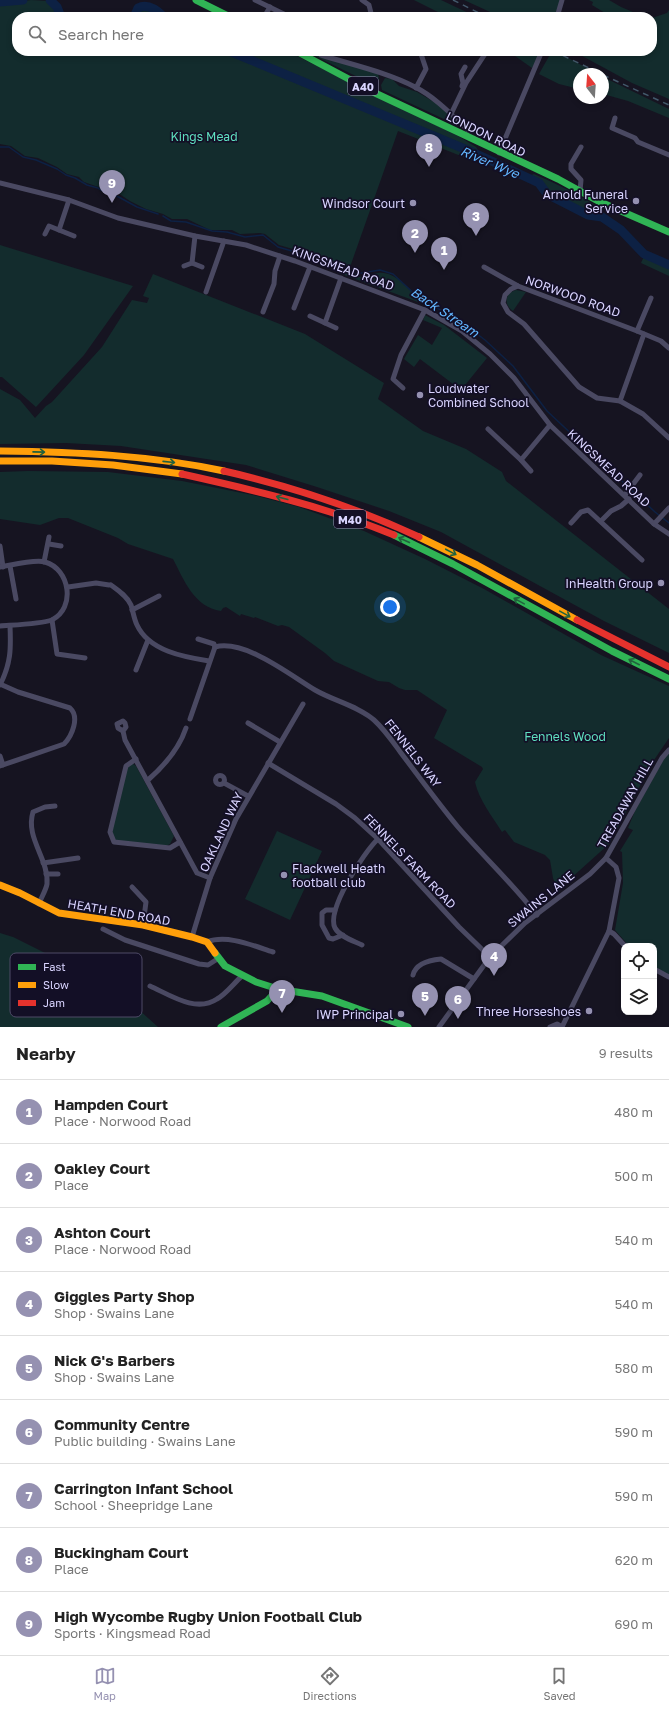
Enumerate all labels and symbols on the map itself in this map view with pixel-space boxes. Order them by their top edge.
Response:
north arrow [573,68,609,104]
road number: A40 [348,77,378,95]
street label: LONDON ROAD [444,108,528,160]
park label: Kings Mead [170,129,238,144]
pin: 8 [416,134,442,167]
water label: River Wye [458,142,523,182]
pin: 9 [99,170,125,203]
place label: Arnold Funeral Service [543,187,628,216]
place label: Windsor Court [322,196,405,211]
marker: Arnold Funeral Service [631,196,641,206]
marker: Windsor Court [408,198,418,208]
pin: 3 [463,203,489,236]
pin: 2 [402,220,428,253]
pin: 1 [431,237,457,270]
street label: KINGSMEAD ROAD [290,243,396,293]
street label: NORWOOD ROAD [523,272,623,320]
water label: Back Stream [408,283,482,341]
place label: Loudwater Combined School [428,381,529,410]
marker: Loudwater Combined School [415,390,425,400]
street label: KINGSMEAD ROAD [565,426,653,510]
one-way arrow [32,448,45,455]
one-way arrow [162,458,175,465]
one-way arrow [275,494,288,501]
road number: M40 [334,510,366,528]
one-way arrow [399,535,411,543]
one-way arrow [445,549,457,556]
place label: InHealth Group [565,576,653,591]
marker: InHealth Group [656,578,666,588]
one-way arrow [513,596,525,604]
your location [380,597,400,617]
one-way arrow [559,611,571,618]
one-way arrow [628,658,640,665]
street label: FENNELS WAY [382,716,445,790]
park label: Fennels Wood [524,729,606,744]
street label: TREADAWAY HILL [594,755,656,851]
street label: OAKLAND WAY [196,790,246,874]
street label: FENNELS FARM ROAD [361,810,459,912]
place label: Flackwell Heath football club [292,861,385,890]
street label: SWAINS LANE [505,867,577,931]
marker: Flackwell Heath football club [279,870,289,880]
street label: HEATH END ROAD [66,896,172,928]
pin: 4 [481,943,507,976]
legend [10,953,142,1017]
text: Fast [43,960,66,973]
text: Slow [43,978,69,991]
pin: 7 [269,980,295,1013]
pin: 5 [412,983,438,1016]
pin: 6 [445,986,471,1019]
text: Jam [43,996,65,1009]
place label: Three Horseshoes [476,1004,581,1019]
marker: Three Horseshoes [584,1006,594,1016]
place label: IWP Principal [316,1007,393,1022]
marker: IWP Principal [396,1009,406,1019]

